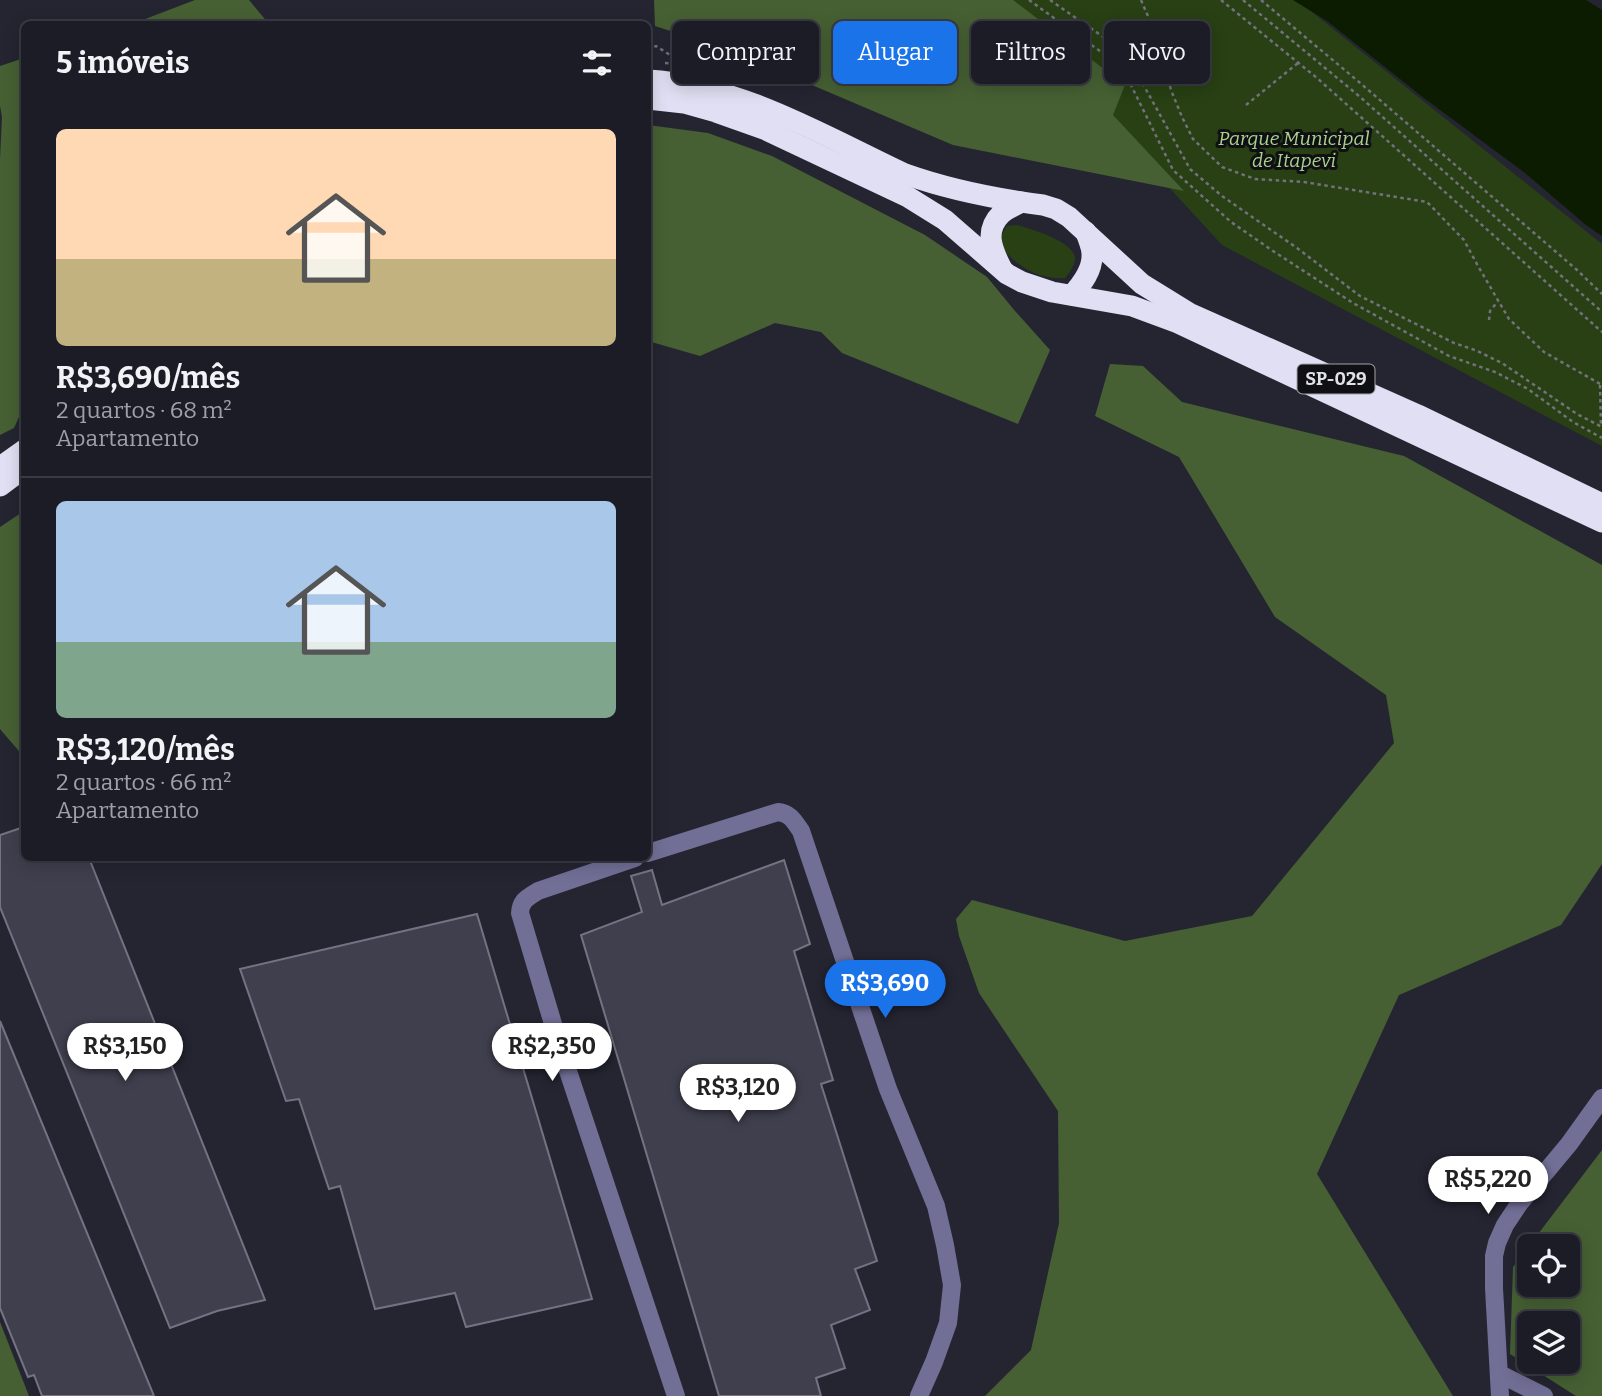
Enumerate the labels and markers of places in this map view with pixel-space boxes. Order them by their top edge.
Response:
pin: R$3,690 [820,960,950,1020]
pin: R$3,150 [60,1024,190,1083]
pin: R$2,350 [487,1024,617,1083]
pin: R$3,120 [673,1064,803,1124]
pin: R$5,220 [1423,1156,1553,1216]

